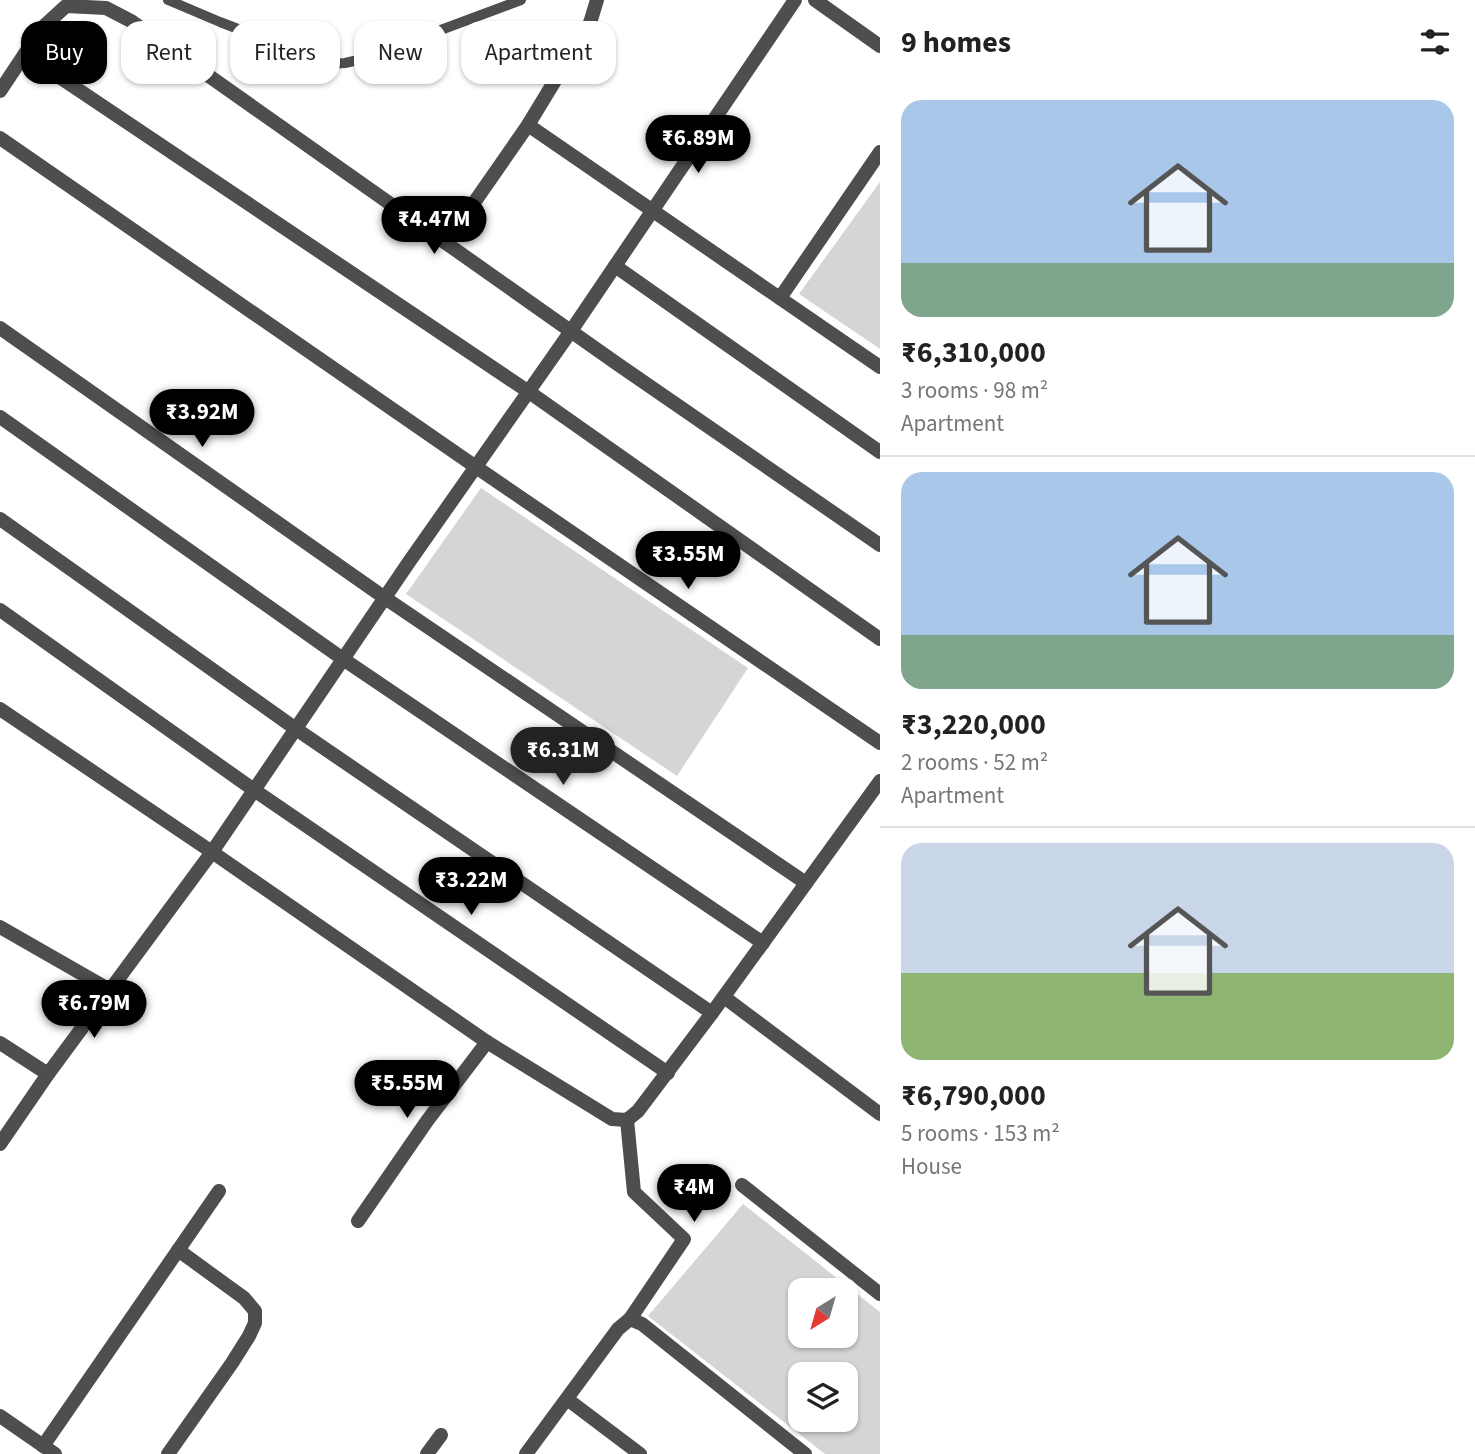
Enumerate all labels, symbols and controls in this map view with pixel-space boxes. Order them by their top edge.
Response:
chip: Buy [21,21,107,84]
chip: Rent [121,21,216,84]
chip: Filters [230,21,340,84]
chip: New [354,21,447,84]
chip: Apartment [461,21,616,84]
text: 9 homes [901,21,1011,64]
icon: filters [1416,23,1454,61]
pin: ₹6.89M [641,116,755,175]
text: ₹6.89M [661,121,735,154]
icon: home [1115,145,1241,271]
pin: ₹4.47M [377,196,491,256]
text: ₹4.47M [397,202,471,235]
text: ₹6,310,000 [901,331,1046,374]
text: 3 rooms · 98 m² [901,374,1048,407]
pin: ₹3.92M [145,390,259,449]
text: ₹3.92M [165,395,239,428]
text: Apartment [901,407,1004,440]
icon: home [1115,517,1241,643]
pin: ₹3.55M [631,532,745,591]
text: ₹3.55M [651,537,725,570]
text: ₹3,220,000 [901,703,1046,746]
pin: ₹6.31M [506,728,620,787]
text: ₹6.31M [526,733,600,766]
text: 2 rooms · 52 m² [901,746,1048,779]
text: Apartment [901,779,1004,812]
pin: ₹3.22M [414,858,528,917]
text: ₹3.22M [434,863,508,896]
icon: home [1115,888,1241,1014]
pin: ₹6.79M [37,981,151,1040]
text: ₹6.79M [57,986,131,1019]
pin: ₹5.55M [350,1060,464,1120]
text: ₹5.55M [370,1066,444,1099]
text: ₹6,790,000 [901,1074,1046,1117]
text: 5 rooms · 153 m² [901,1117,1060,1150]
text: House [901,1150,962,1183]
pin: ₹4M [660,1164,728,1224]
text: ₹4M [673,1170,715,1203]
north arrow [788,1278,858,1348]
map controls [788,1278,858,1432]
button: layers [788,1362,858,1432]

